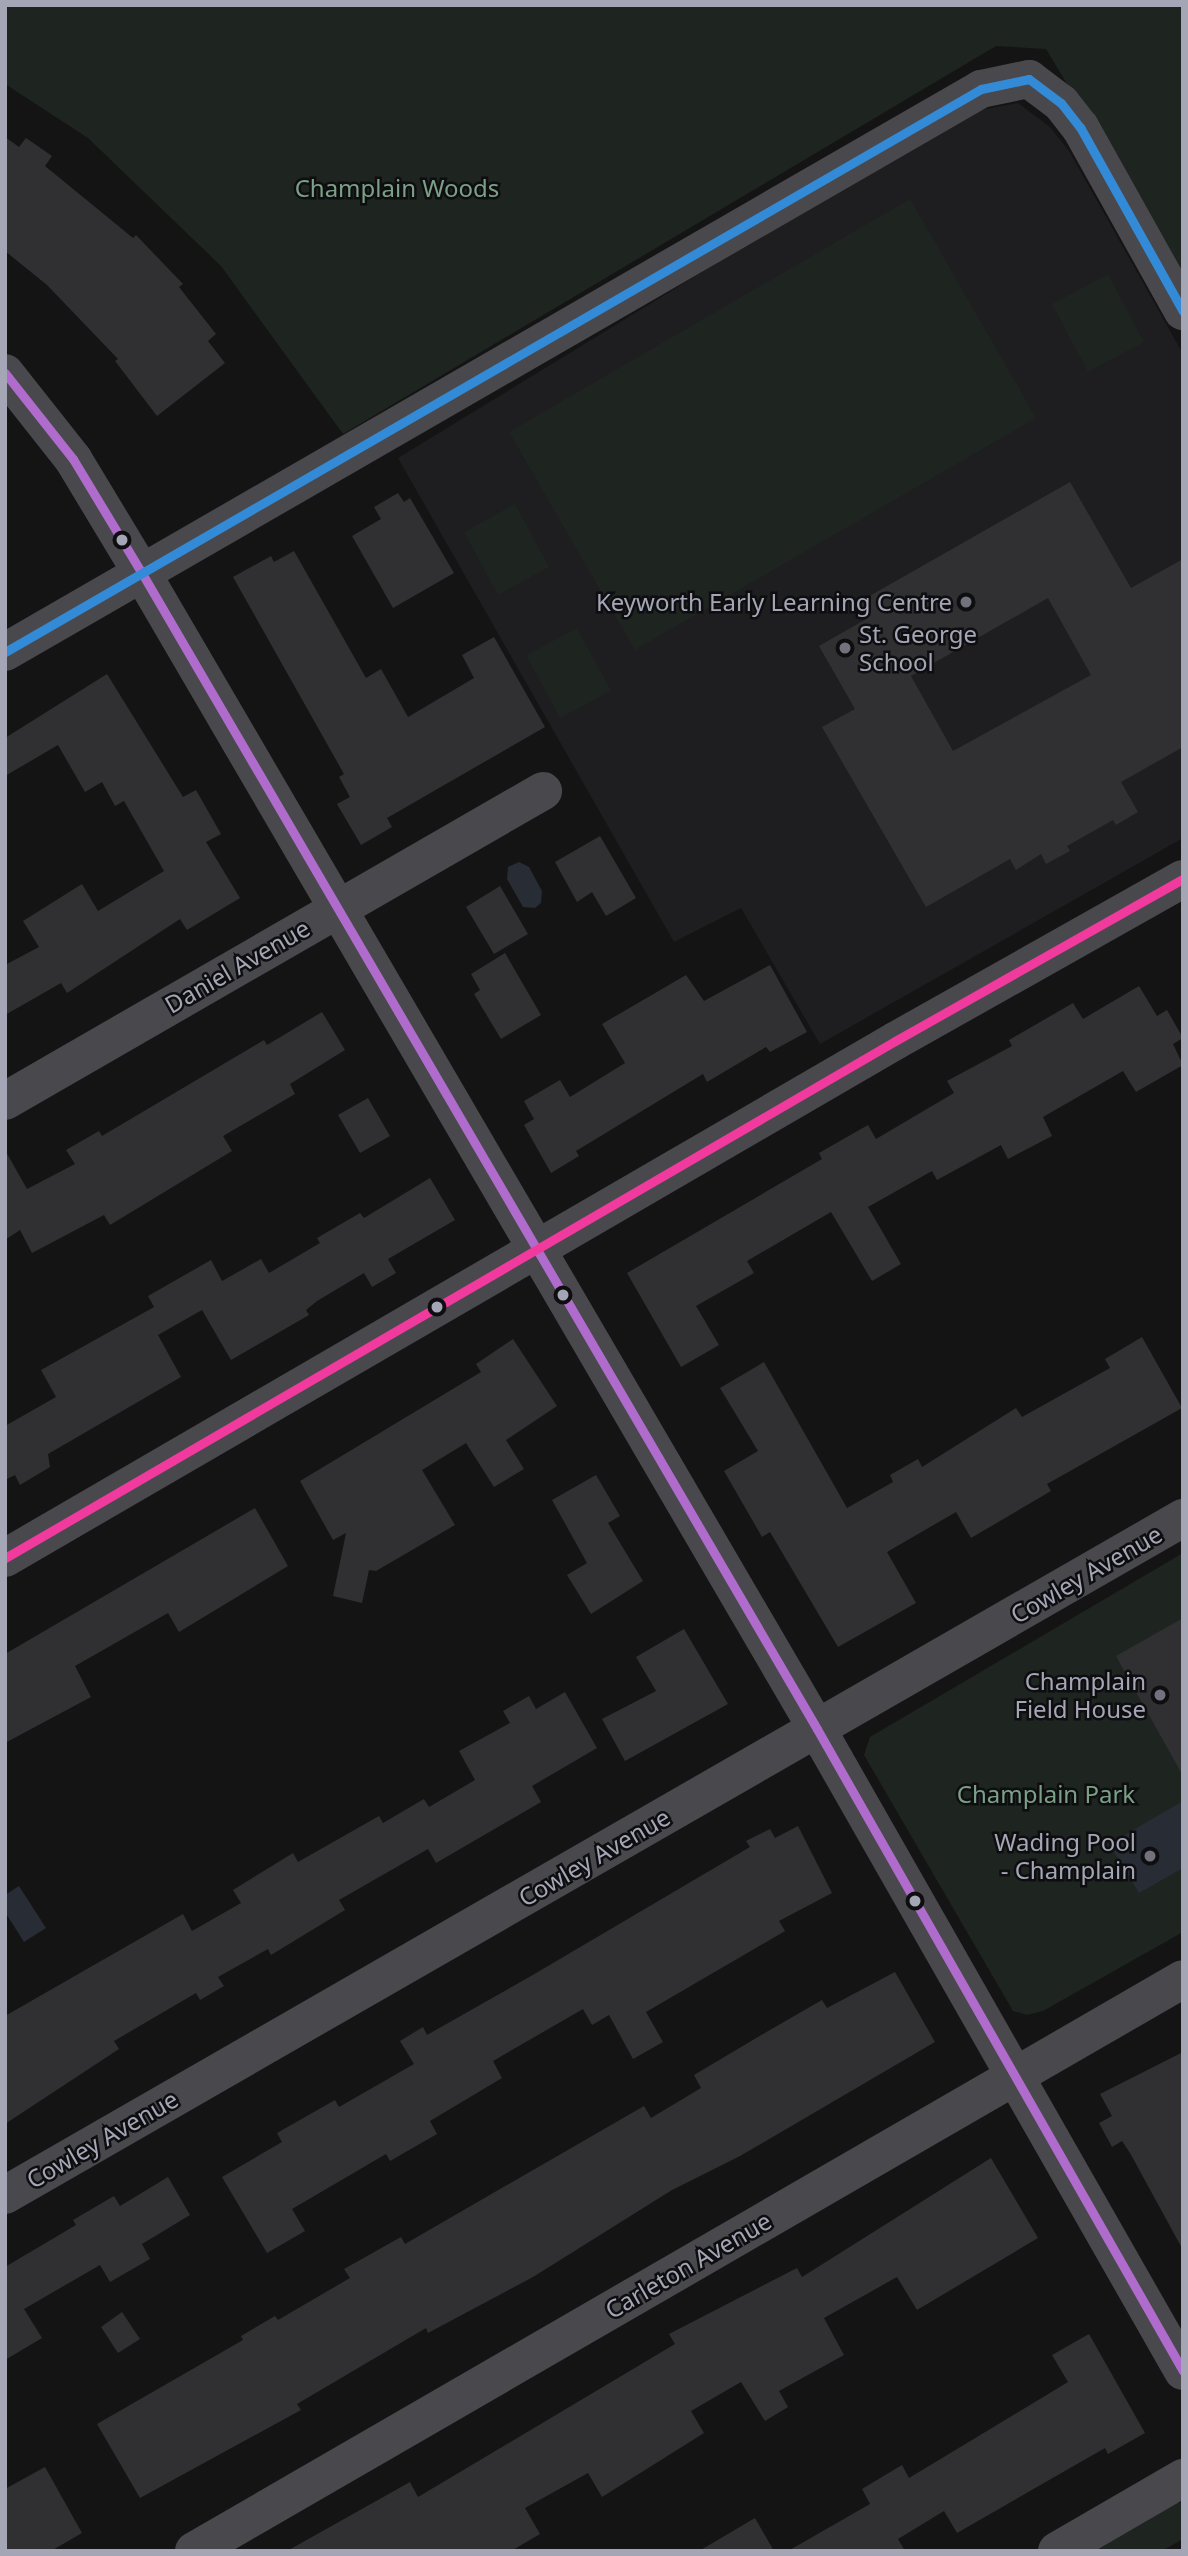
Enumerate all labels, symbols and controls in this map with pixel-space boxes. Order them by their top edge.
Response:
park label: Champlain Woods [295,174,499,202]
unlabelled marker [115,533,129,547]
place label: Keyworth Early Learning Centre [596,588,952,616]
marker: Keyworth Early Learning Centre [958,594,974,610]
place label: St. George School [859,620,977,676]
marker: St. George School [837,640,853,656]
street label: Daniel Avenue [160,913,314,1019]
unlabelled marker [556,1288,570,1302]
unlabelled marker [430,1300,444,1314]
street label: Cowley Avenue [1005,1519,1167,1629]
place label: Champlain Field House [1014,1667,1146,1723]
marker: Champlain Field House [1152,1687,1168,1703]
park label: Champlain Park [957,1780,1135,1808]
street label: Cowley Avenue [513,1802,675,1912]
place label: Wading Pool - Champlain [994,1828,1136,1884]
marker: Wading Pool - Champlain [1142,1848,1158,1864]
unlabelled marker [908,1894,922,1908]
street label: Cowley Avenue [21,2084,183,2194]
street label: Carleton Avenue [600,2206,776,2324]

